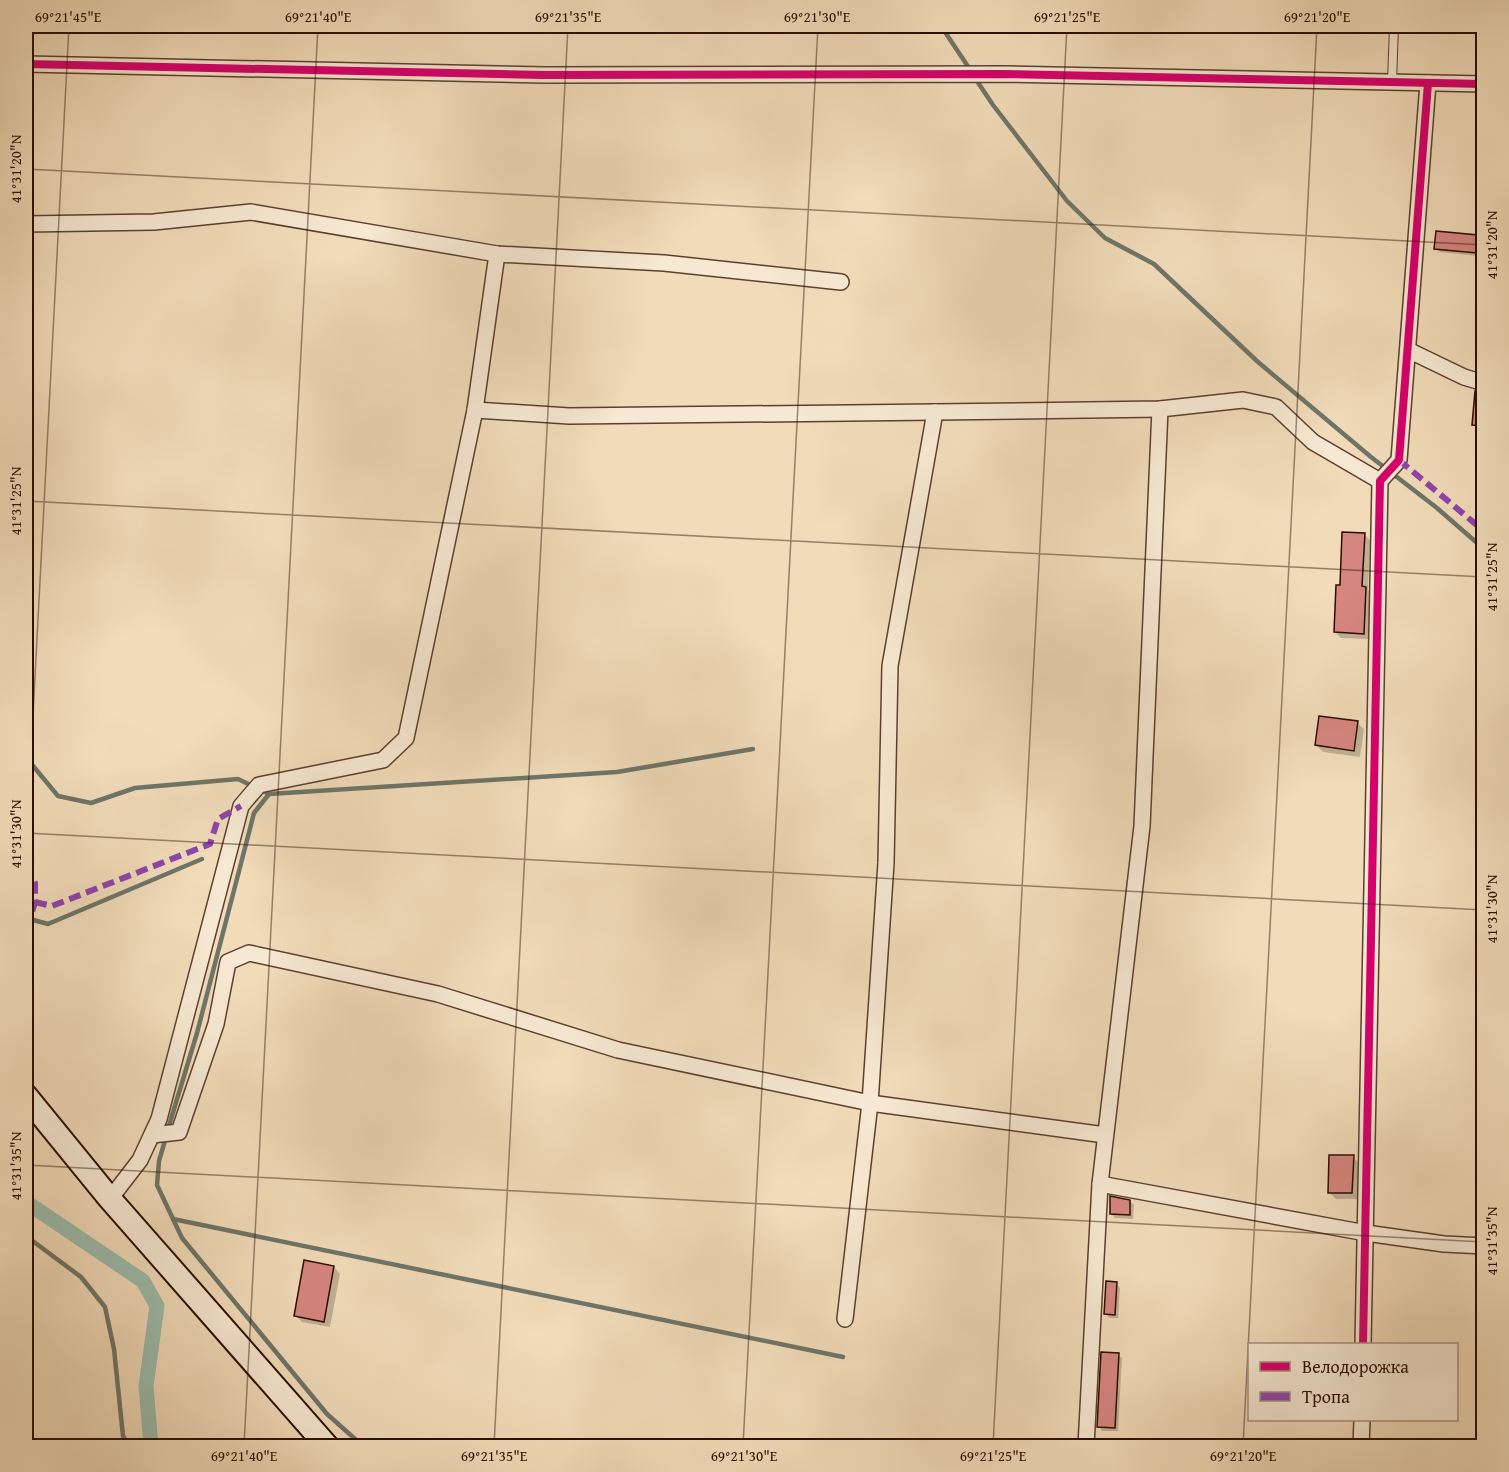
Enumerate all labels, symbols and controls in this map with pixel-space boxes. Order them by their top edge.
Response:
text: 69°21'45"E [35,6,102,27]
text: 69°21'40"E [285,6,352,27]
text: 69°21'35"E [535,6,602,27]
text: 69°21'30"E [784,6,851,27]
text: 69°21'25"E [1034,6,1101,27]
text: 69°21'20"E [1284,6,1351,27]
text: 41°31'20"N [5,134,26,203]
text: 41°31'20"N [1481,210,1502,279]
text: 41°31'25"N [5,466,26,535]
text: 41°31'25"N [1481,542,1502,611]
text: 41°31'30"N [5,799,26,868]
text: 41°31'30"N [1481,874,1502,943]
text: 41°31'35"N [5,1131,26,1200]
text: 41°31'35"N [1481,1206,1502,1275]
legend [1248,1343,1458,1421]
text: Велодорожка [1302,1353,1409,1380]
text: Тропа [1302,1383,1350,1410]
text: 69°21'40"E [211,1445,278,1466]
text: 69°21'35"E [461,1445,528,1466]
text: 69°21'30"E [711,1445,778,1466]
text: 69°21'25"E [960,1445,1027,1466]
text: 69°21'20"E [1210,1445,1277,1466]

